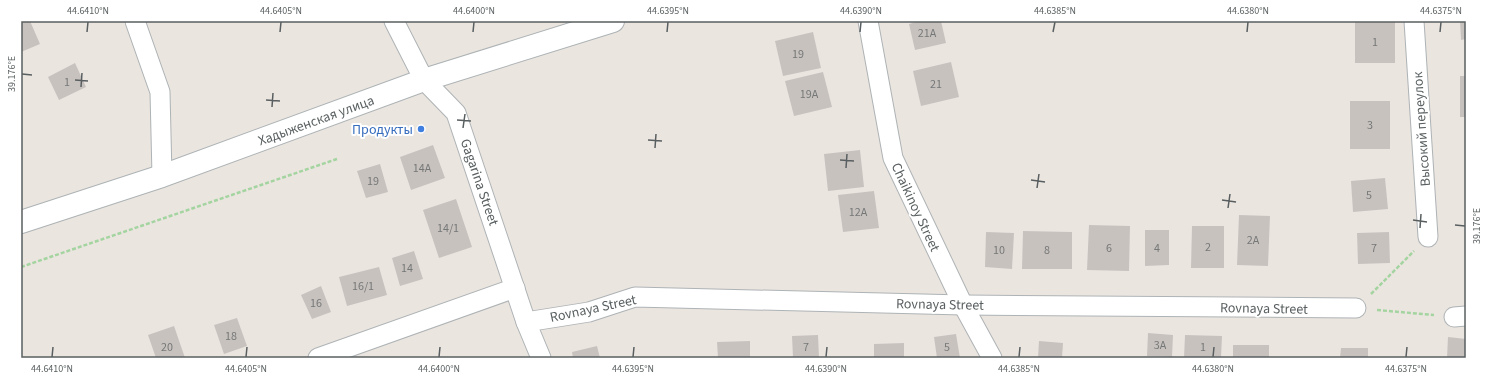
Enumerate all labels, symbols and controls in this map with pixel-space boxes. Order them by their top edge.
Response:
text: 44.6410°N [67,4,109,18]
text: 44.6405°N [260,4,302,18]
text: 44.6400°N [453,4,495,18]
text: 44.6395°N [647,4,689,18]
text: 44.6390°N [840,4,882,18]
text: 44.6385°N [1034,4,1076,18]
text: 44.6380°N [1227,4,1269,18]
text: 44.6375°N [1420,4,1462,18]
house number: 21А [918,25,937,42]
house number: 1 [1372,34,1378,51]
house number: 19 [792,46,804,63]
text: 39.176°E [5,56,19,92]
street label: Высокий переулок [1408,71,1436,187]
house number: 1 [64,74,70,91]
house number: 21 [930,76,942,93]
house number: 19А [800,86,819,103]
street label: Хадыженская улица [256,91,377,151]
house number: 3 [1367,117,1373,134]
place label: Продукты [352,120,413,140]
marker: Продукты [416,124,426,134]
street label: Gagarina Street [455,136,503,229]
house number: 14А [413,160,432,177]
street label: Chaikinoy Street [886,160,945,255]
house number: 19 [367,173,379,190]
house number: 5 [1366,187,1372,204]
house number: 12А [849,204,868,221]
text: 39.176°E [1470,208,1484,244]
house number: 14/1 [437,220,459,237]
house number: 2А [1247,232,1260,249]
house number: 2 [1205,239,1211,256]
house number: 6 [1106,240,1112,257]
house number: 4 [1154,240,1160,257]
house number: 7 [1371,240,1377,257]
house number: 10 [993,242,1005,259]
house number: 8 [1044,242,1050,259]
house number: 14 [401,260,413,277]
house number: 16/1 [352,278,374,295]
street label: Rovnaya Street [548,290,638,328]
street label: Rovnaya Street [896,294,984,316]
house number: 16 [310,295,322,312]
street label: Rovnaya Street [1220,298,1308,320]
house number: 18 [225,328,237,345]
house number: 3А [1154,337,1167,354]
house number: 20 [161,339,173,356]
house number: 7 [803,339,809,356]
house number: 5 [944,339,950,356]
house number: 1 [1200,339,1206,356]
text: 44.6410°N [31,362,73,376]
text: 44.6405°N [225,362,267,376]
text: 44.6400°N [418,362,460,376]
text: 44.6395°N [612,362,654,376]
text: 44.6390°N [805,362,847,376]
text: 44.6385°N [998,362,1040,376]
text: 44.6380°N [1192,362,1234,376]
text: 44.6375°N [1385,362,1427,376]

